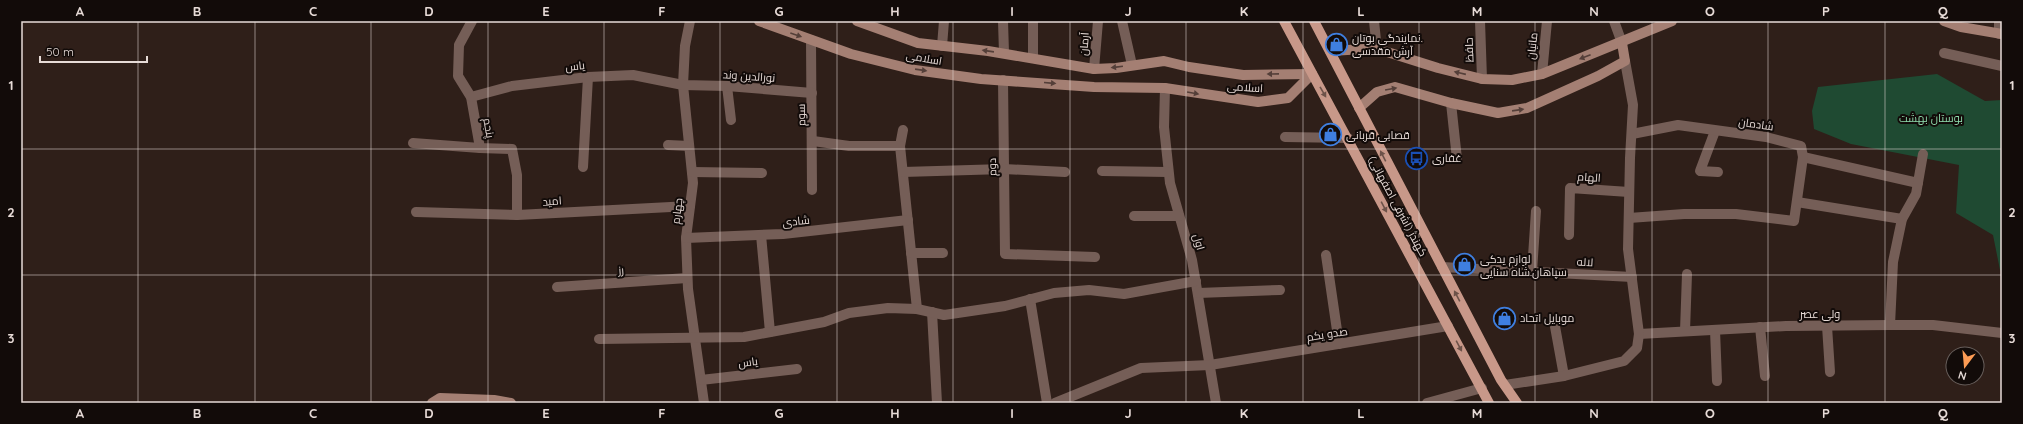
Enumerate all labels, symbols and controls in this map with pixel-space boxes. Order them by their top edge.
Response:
text: A [76,3,85,19]
text: B [193,3,201,19]
text: C [309,3,317,19]
text: D [424,3,434,19]
text: E [542,3,550,19]
text: F [658,3,666,19]
text: G [774,3,784,19]
text: H [890,3,900,19]
text: I [1010,3,1014,19]
text: J [1124,3,1132,19]
text: K [1240,3,1249,19]
text: L [1357,3,1365,19]
text: M [1472,3,1482,19]
text: N [1589,3,1599,19]
text: O [1705,3,1715,19]
text: P [1822,3,1830,19]
text: Q [1938,3,1949,19]
shop icon: نمایندگی بوتان. آرش مقدسی [1323,31,1349,57]
place label: نمایندگی بوتان. آرش مقدسی [1352,31,1423,58]
one-way arrow [790,32,802,38]
street label: آرمان [1076,32,1092,56]
street label: مانیان [1524,32,1540,60]
street label: حافظ [1462,37,1476,63]
scale bar [40,38,147,64]
text: 50 m [46,44,74,59]
street label: اسلامی [905,48,943,68]
one-way arrow [982,48,995,54]
one-way arrow [1579,55,1591,61]
street label: یاس [565,58,585,74]
one-way arrow [1111,64,1123,71]
street label: نورالدین وند [722,67,776,85]
one-way arrow [915,67,927,73]
one-way arrow [1453,70,1466,76]
one-way arrow [1266,71,1279,77]
text: 1 [8,77,14,93]
text: 1 [2009,77,2015,93]
street label: اسلامی [1226,79,1264,95]
one-way arrow [1044,80,1056,86]
one-way arrow [1385,85,1398,91]
one-way arrow [1319,86,1326,98]
one-way arrow [1187,90,1200,96]
street label: سوم [794,104,809,126]
one-way arrow [1511,107,1524,113]
park label: بوستان بهشت [1899,111,1963,125]
street label: شادمان [1738,115,1774,133]
street label: پنجم [479,117,498,139]
shop icon: قصابی قربانی [1317,122,1343,148]
place label: قصابی قربانی [1346,128,1410,142]
bus stop icon: غفاری [1403,145,1429,171]
one-way arrow [1380,150,1387,162]
place label: غفاری [1432,151,1462,165]
street label: کهندژ (اشرفی اصفهانی) [1366,153,1431,259]
street label: دوم [985,158,1000,176]
street label: الهام [1577,169,1601,186]
street label: امید [542,193,562,209]
street label: چهارم [668,197,687,225]
one-way arrow [1381,201,1387,213]
text: 2 [7,204,15,220]
text: 2 [2008,204,2016,220]
street label: شادی [782,213,810,229]
street label: اول [1190,232,1208,252]
shop icon: لوازم یدکی سپاهان.شاه سنایی [1452,252,1478,278]
place label: لوازم یدکی سپاهان.شاه سنایی [1480,252,1567,279]
street label: لاله [1576,255,1594,269]
street label: رز [617,263,624,277]
one-way arrow [1453,290,1460,302]
shop icon: موبایل اتحاد [1492,305,1518,331]
street label: ولی عصر [1799,307,1840,321]
place label: موبایل اتحاد [1520,311,1574,325]
street label: صدو یکم [1305,324,1349,345]
text: 3 [8,330,15,346]
text: 3 [2009,330,2016,346]
one-way arrow [1456,340,1462,352]
north arrow [1945,346,1985,386]
street label: یاس [737,354,759,370]
text: N [1956,368,1968,383]
text: A [76,405,85,421]
text: B [193,405,201,421]
text: C [309,405,317,421]
text: D [424,405,434,421]
text: E [542,405,550,421]
text: F [658,405,666,421]
text: G [774,405,784,421]
text: H [890,405,900,421]
text: I [1010,405,1014,421]
text: J [1124,405,1132,421]
text: K [1240,405,1249,421]
text: L [1357,405,1365,421]
text: M [1472,405,1482,421]
text: N [1589,405,1599,421]
text: O [1705,405,1715,421]
text: P [1822,405,1830,421]
text: Q [1938,405,1949,421]

